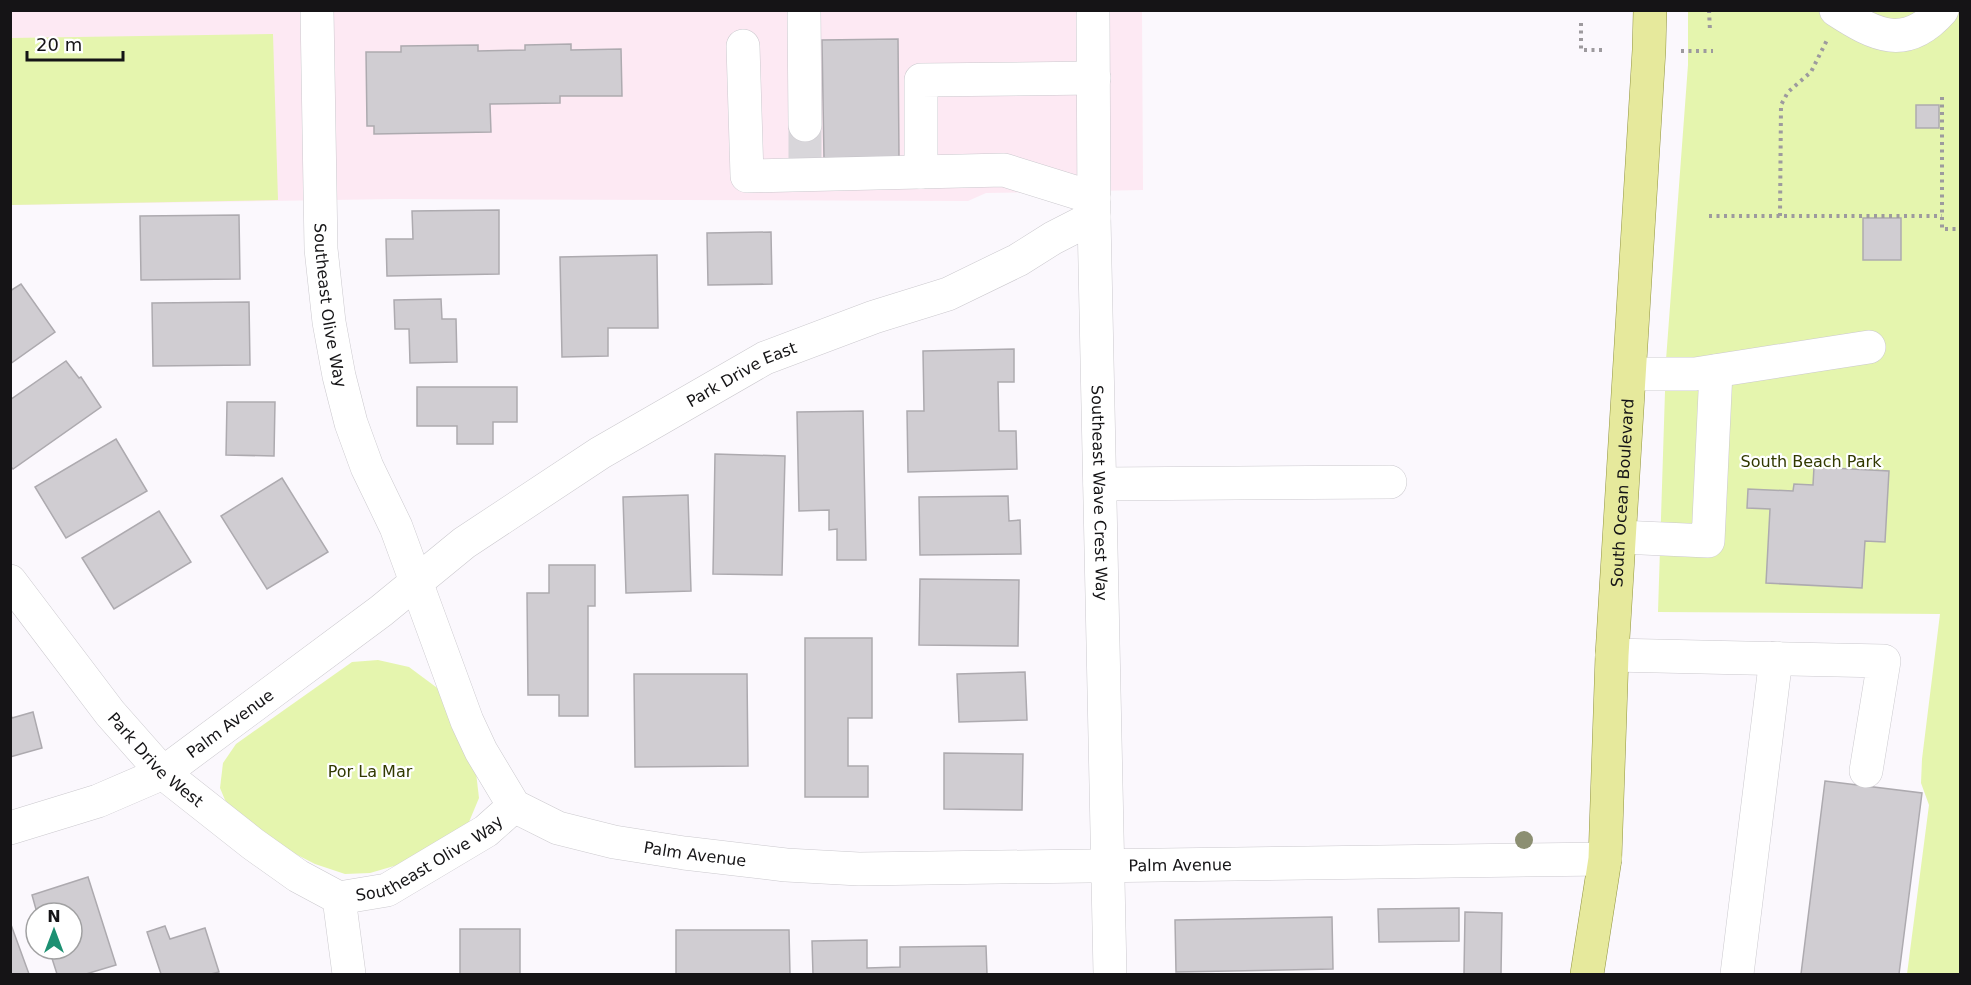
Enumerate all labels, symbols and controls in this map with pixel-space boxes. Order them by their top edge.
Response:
scale bar [27,24,123,62]
text: 20 m [36,34,82,55]
street label: Southeast Olive Way [311,223,351,390]
street label: Park Drive East [683,338,799,411]
street label: Southeast Wave Crest Way [1088,385,1112,601]
street label: South Ocean Boulevard [1607,398,1637,588]
park label: South Beach Park [1741,452,1882,471]
street label: Palm Avenue [183,685,277,762]
street label: Park Drive West [104,708,207,811]
park label: Por La Mar [328,762,413,781]
street label: Southeast Olive Way [354,811,507,905]
street label: Palm Avenue [642,837,747,870]
street label: Palm Avenue [1128,855,1232,875]
north arrow [24,901,84,961]
text: N [47,907,61,926]

